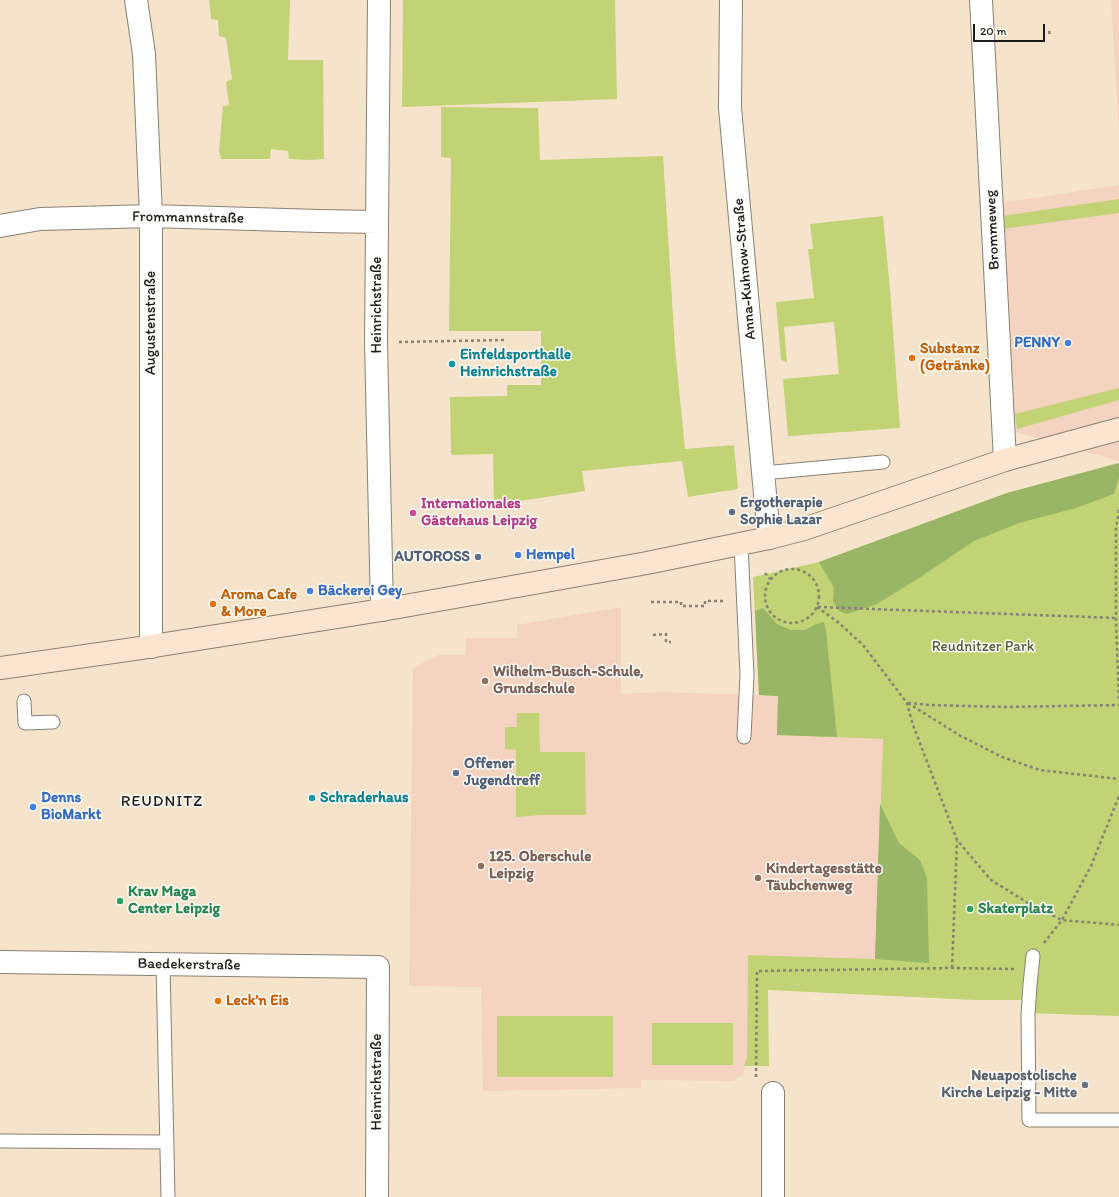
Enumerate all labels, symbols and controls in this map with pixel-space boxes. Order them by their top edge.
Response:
scale bar [975,16,1047,42]
text: 20 m [980,24,1007,38]
street label: Brommeweg [982,189,1004,271]
street label: Anna-Kuhnow-Straße [730,197,760,341]
street label: Frommannstraße [132,208,244,228]
street label: Heinrichstraße [368,257,386,353]
street label: Augustenstraße [142,271,160,375]
place label: PENNY [1014,334,1060,352]
marker: PENNY [1063,338,1073,348]
place label: Substanz (Getränke) [920,340,990,375]
place label: Einfeldsporthalle Heinrichstraße [460,346,571,381]
marker: Substanz (Getränke) [907,353,917,363]
marker: Einfeldsporthalle Heinrichstraße [447,359,457,369]
place label: Ergotherapie Sophie Lazar [740,494,823,529]
place label: Internationales Gästehaus Leipzig [421,495,537,530]
marker: Ergotherapie Sophie Lazar [727,507,737,517]
marker: Internationales Gästehaus Leipzig [408,508,418,518]
place label: Hempel [526,546,575,564]
place label: AUTOROSS [394,548,470,566]
marker: Hempel [513,550,523,560]
marker: AUTOROSS [473,552,483,562]
place label: Bäckerei Gey [318,582,402,600]
place label: Aroma Cafe & More [221,586,297,621]
marker: Bäckerei Gey [305,586,315,596]
marker: Aroma Cafe & More [208,599,218,609]
park label: Reudnitzer Park [932,638,1034,656]
place label: Wilhelm-Busch-Schule, Grundschule [493,663,644,698]
marker: Wilhelm-Busch-Schule, Grundschule [480,676,490,686]
place label: Offener Jugendtreff [464,755,540,790]
marker: Offener Jugendtreff [451,768,461,778]
place label: Denns BioMarkt [41,789,101,824]
place label: Schraderhaus [320,789,409,807]
district label: REUDNITZ [121,792,203,812]
marker: Schraderhaus [307,793,317,803]
marker: Denns BioMarkt [28,802,38,812]
place label: 125. Oberschule Leipzig [489,848,591,883]
place label: Kindertagesstätte Täubchenweg [766,860,882,895]
marker: 125. Oberschule Leipzig [476,861,486,871]
marker: Kindertagesstätte Täubchenweg [753,873,763,883]
place label: Krav Maga Center Leipzig [128,883,220,918]
marker: Krav Maga Center Leipzig [115,896,125,906]
place label: Skaterplatz [978,900,1053,918]
marker: Skaterplatz [965,904,975,914]
street label: Baedekerstraße [137,955,241,975]
place label: Leck’n Eis [226,992,289,1010]
marker: Leck’n Eis [213,996,223,1006]
street label: Heinrichstraße [368,1034,386,1130]
place label: Neuapostolische Kirche Leipzig - Mitte [941,1067,1077,1102]
marker: Neuapostolische Kirche Leipzig - Mitte [1080,1080,1090,1090]

